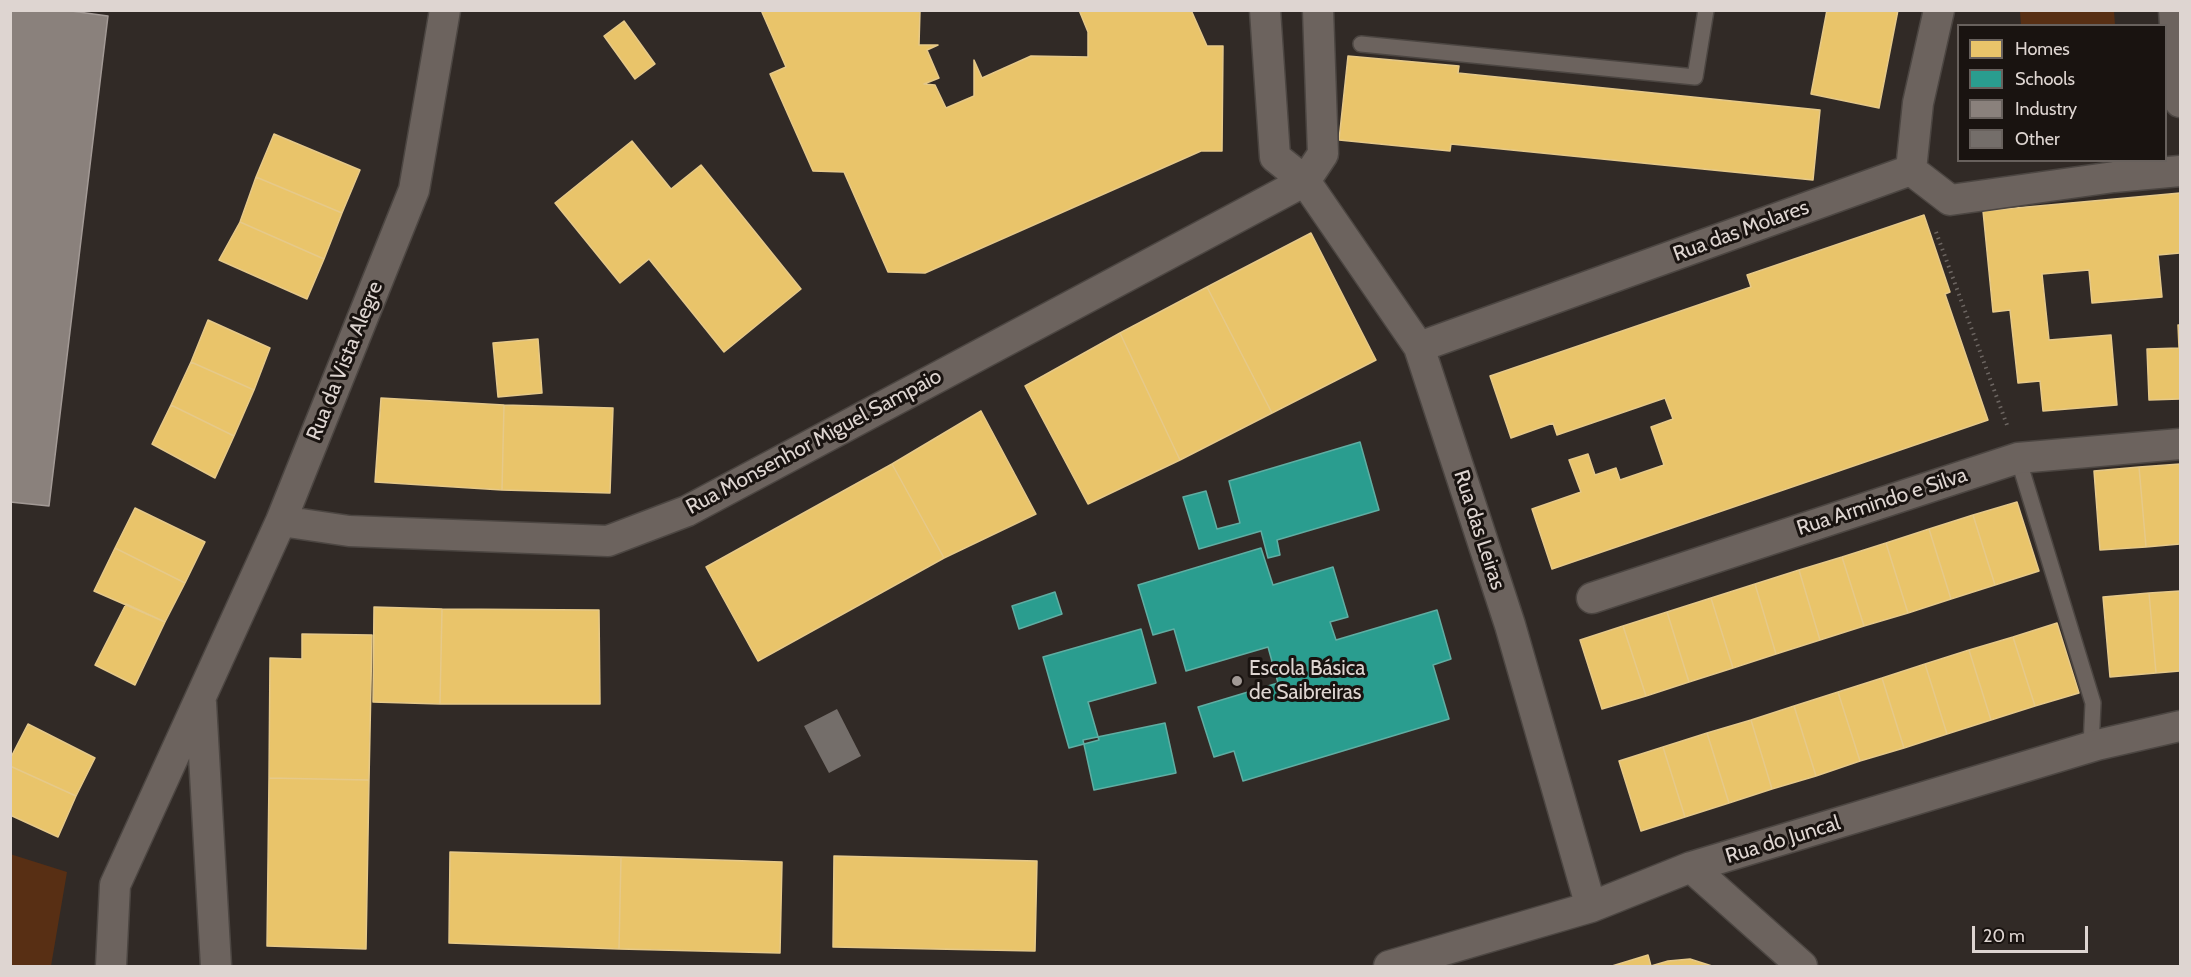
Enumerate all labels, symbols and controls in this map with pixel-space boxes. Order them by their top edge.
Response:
legend [1957,24,2167,162]
text: Homes [2015,38,2070,60]
text: Schools [2015,68,2075,90]
text: Industry [2015,98,2077,120]
text: Other [2015,128,2060,150]
street label: Rua das Molares [1670,195,1812,267]
street label: Rua da Vista Alegre [302,278,388,444]
street label: Rua Monsenhor Miguel Sampaio [682,364,946,520]
street label: Rua Armindo e Silva [1794,463,1970,541]
street label: Rua das Leiras [1448,467,1510,593]
place label: Escola Básica de Saibreiras [1249,656,1365,706]
marker: Escola Básica de Saibreiras [1230,674,1244,688]
street label: Rua do Juncal [1723,811,1843,869]
scale bar [1975,914,2090,952]
text: 20 m [1983,925,2025,947]

